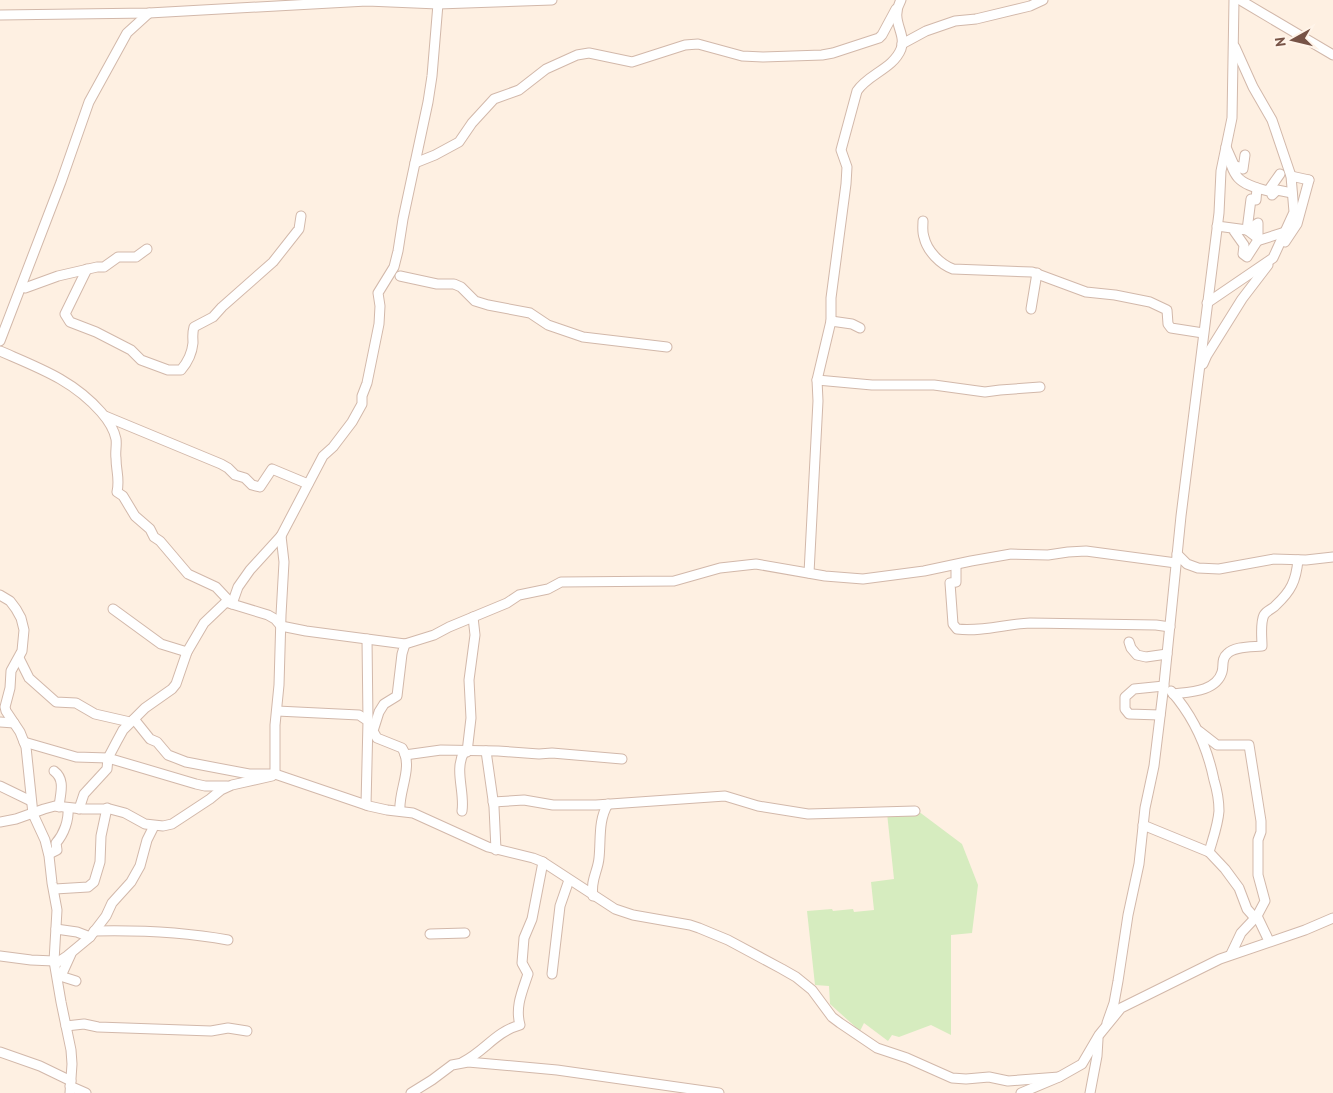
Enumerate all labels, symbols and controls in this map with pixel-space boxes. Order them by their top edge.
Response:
north arrow [1268,15,1318,65]
text: N [1271,36,1290,48]

